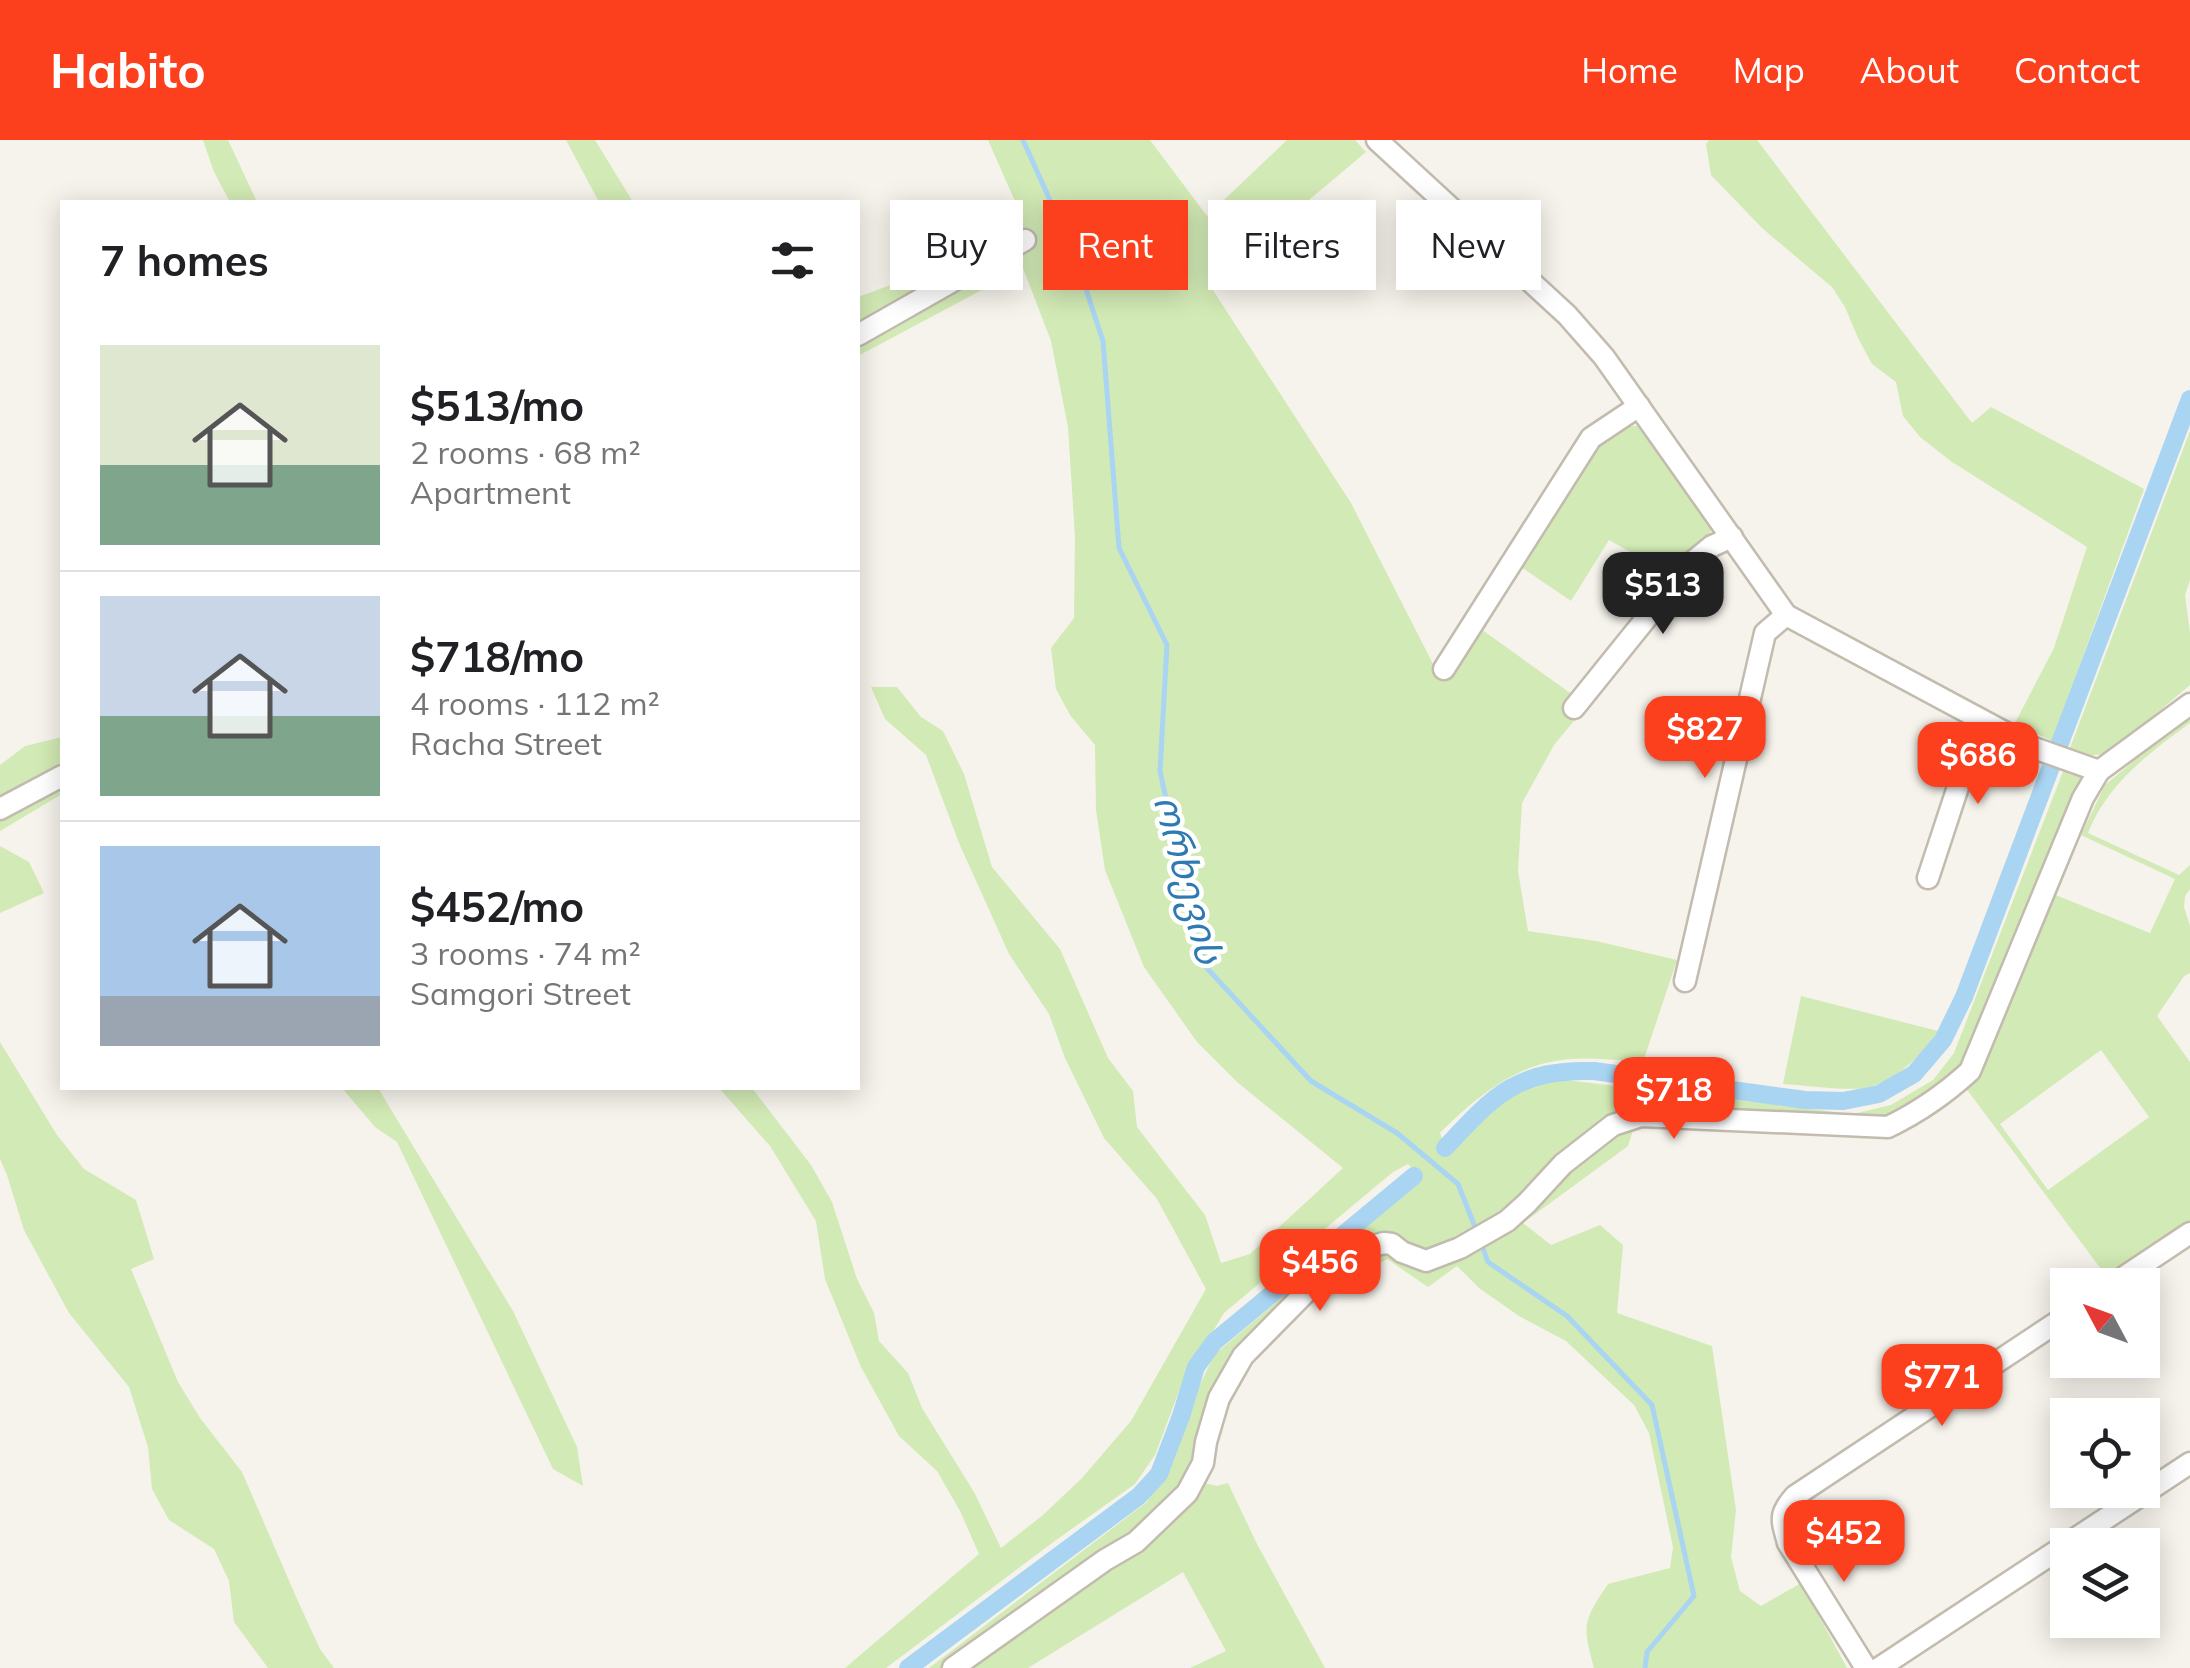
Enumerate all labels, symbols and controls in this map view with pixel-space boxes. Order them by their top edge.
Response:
text: Habito [50,40,206,100]
text: Home [1581,48,1678,92]
text: Map [1733,48,1805,92]
text: About [1860,48,1959,92]
text: Contact [2014,48,2140,92]
chip: Buy [890,200,1023,290]
chip: Rent [1043,200,1188,290]
chip: Filters [1208,200,1376,290]
chip: New [1396,200,1541,290]
icon: filters [765,233,820,288]
text: 7 homes [100,234,269,287]
text: $513/mo [410,379,584,432]
icon: home [180,385,300,505]
text: 2 rooms · 68 m² [410,432,641,472]
text: Apartment [410,472,571,512]
pin: $513 [1604,552,1722,637]
text: $513 [1625,564,1701,604]
text: $718/mo [410,630,584,683]
icon: home [180,636,300,756]
text: 4 rooms · 112 m² [410,683,660,723]
pin: $827 [1646,696,1764,781]
text: $827 [1667,708,1743,748]
pin: $686 [1919,722,2037,807]
text: Racha Street [410,723,602,763]
text: $686 [1940,734,2016,774]
water label: ორხევის [1143,789,1235,969]
text: $452/mo [410,880,584,933]
icon: home [180,886,300,1006]
text: 3 rooms · 74 m² [410,933,641,973]
text: Samgori Street [410,973,631,1013]
pin: $718 [1615,1057,1733,1142]
text: $718 [1636,1069,1712,1109]
pin: $456 [1261,1229,1379,1314]
text: $456 [1282,1241,1358,1281]
north arrow [2050,1268,2160,1378]
map controls [2050,1268,2160,1638]
pin: $771 [1883,1344,2001,1429]
text: $771 [1904,1356,1980,1396]
button: locate [2050,1398,2160,1508]
pin: $452 [1785,1500,1903,1585]
text: $452 [1806,1512,1882,1552]
button: layers [2050,1528,2160,1638]

